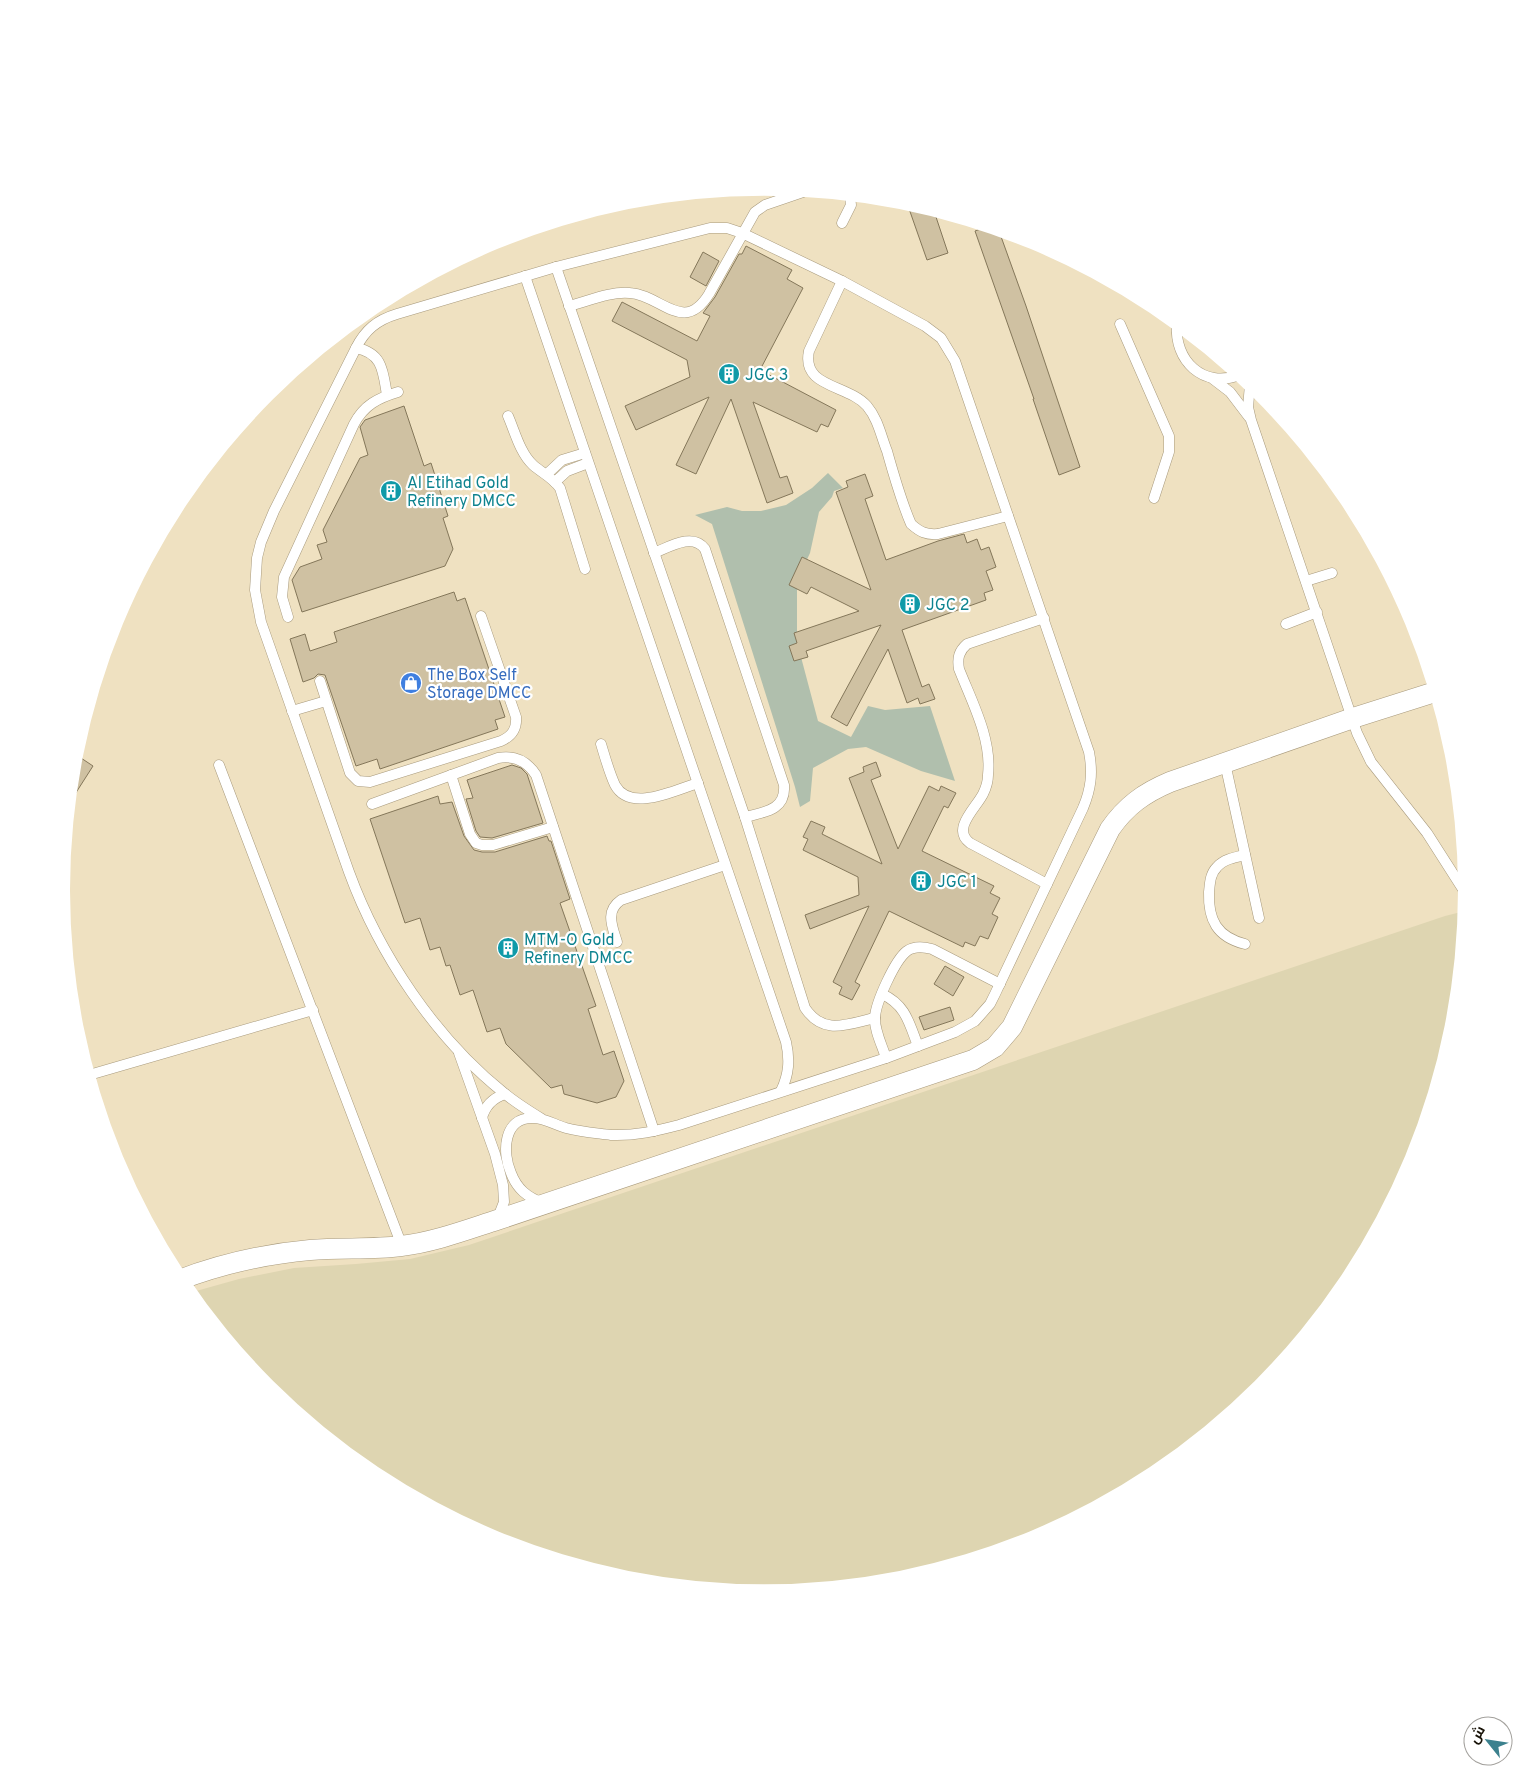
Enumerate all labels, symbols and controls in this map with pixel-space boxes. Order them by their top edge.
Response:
building icon: JGC 3 [717,362,741,386]
place label: JGC 3 [745,366,789,386]
place label: Al Etihad Gold Refinery DMCC [407,474,516,512]
building icon: Al Etihad Gold Refinery DMCC [379,479,403,503]
building icon: JGC 2 [898,592,922,616]
place label: JGC 2 [926,596,970,616]
place label: The Box Self Storage DMCC [427,666,531,704]
shop icon: The Box Self Storage DMCC [399,671,423,695]
building icon: JGC 1 [909,869,933,893]
place label: JGC 1 [937,873,977,893]
place label: MTM-O Gold Refinery DMCC [524,931,633,969]
building icon: MTM-O Gold Refinery DMCC [496,936,520,960]
north arrow [1463,1716,1513,1766]
text: ش [1465,1723,1490,1747]

